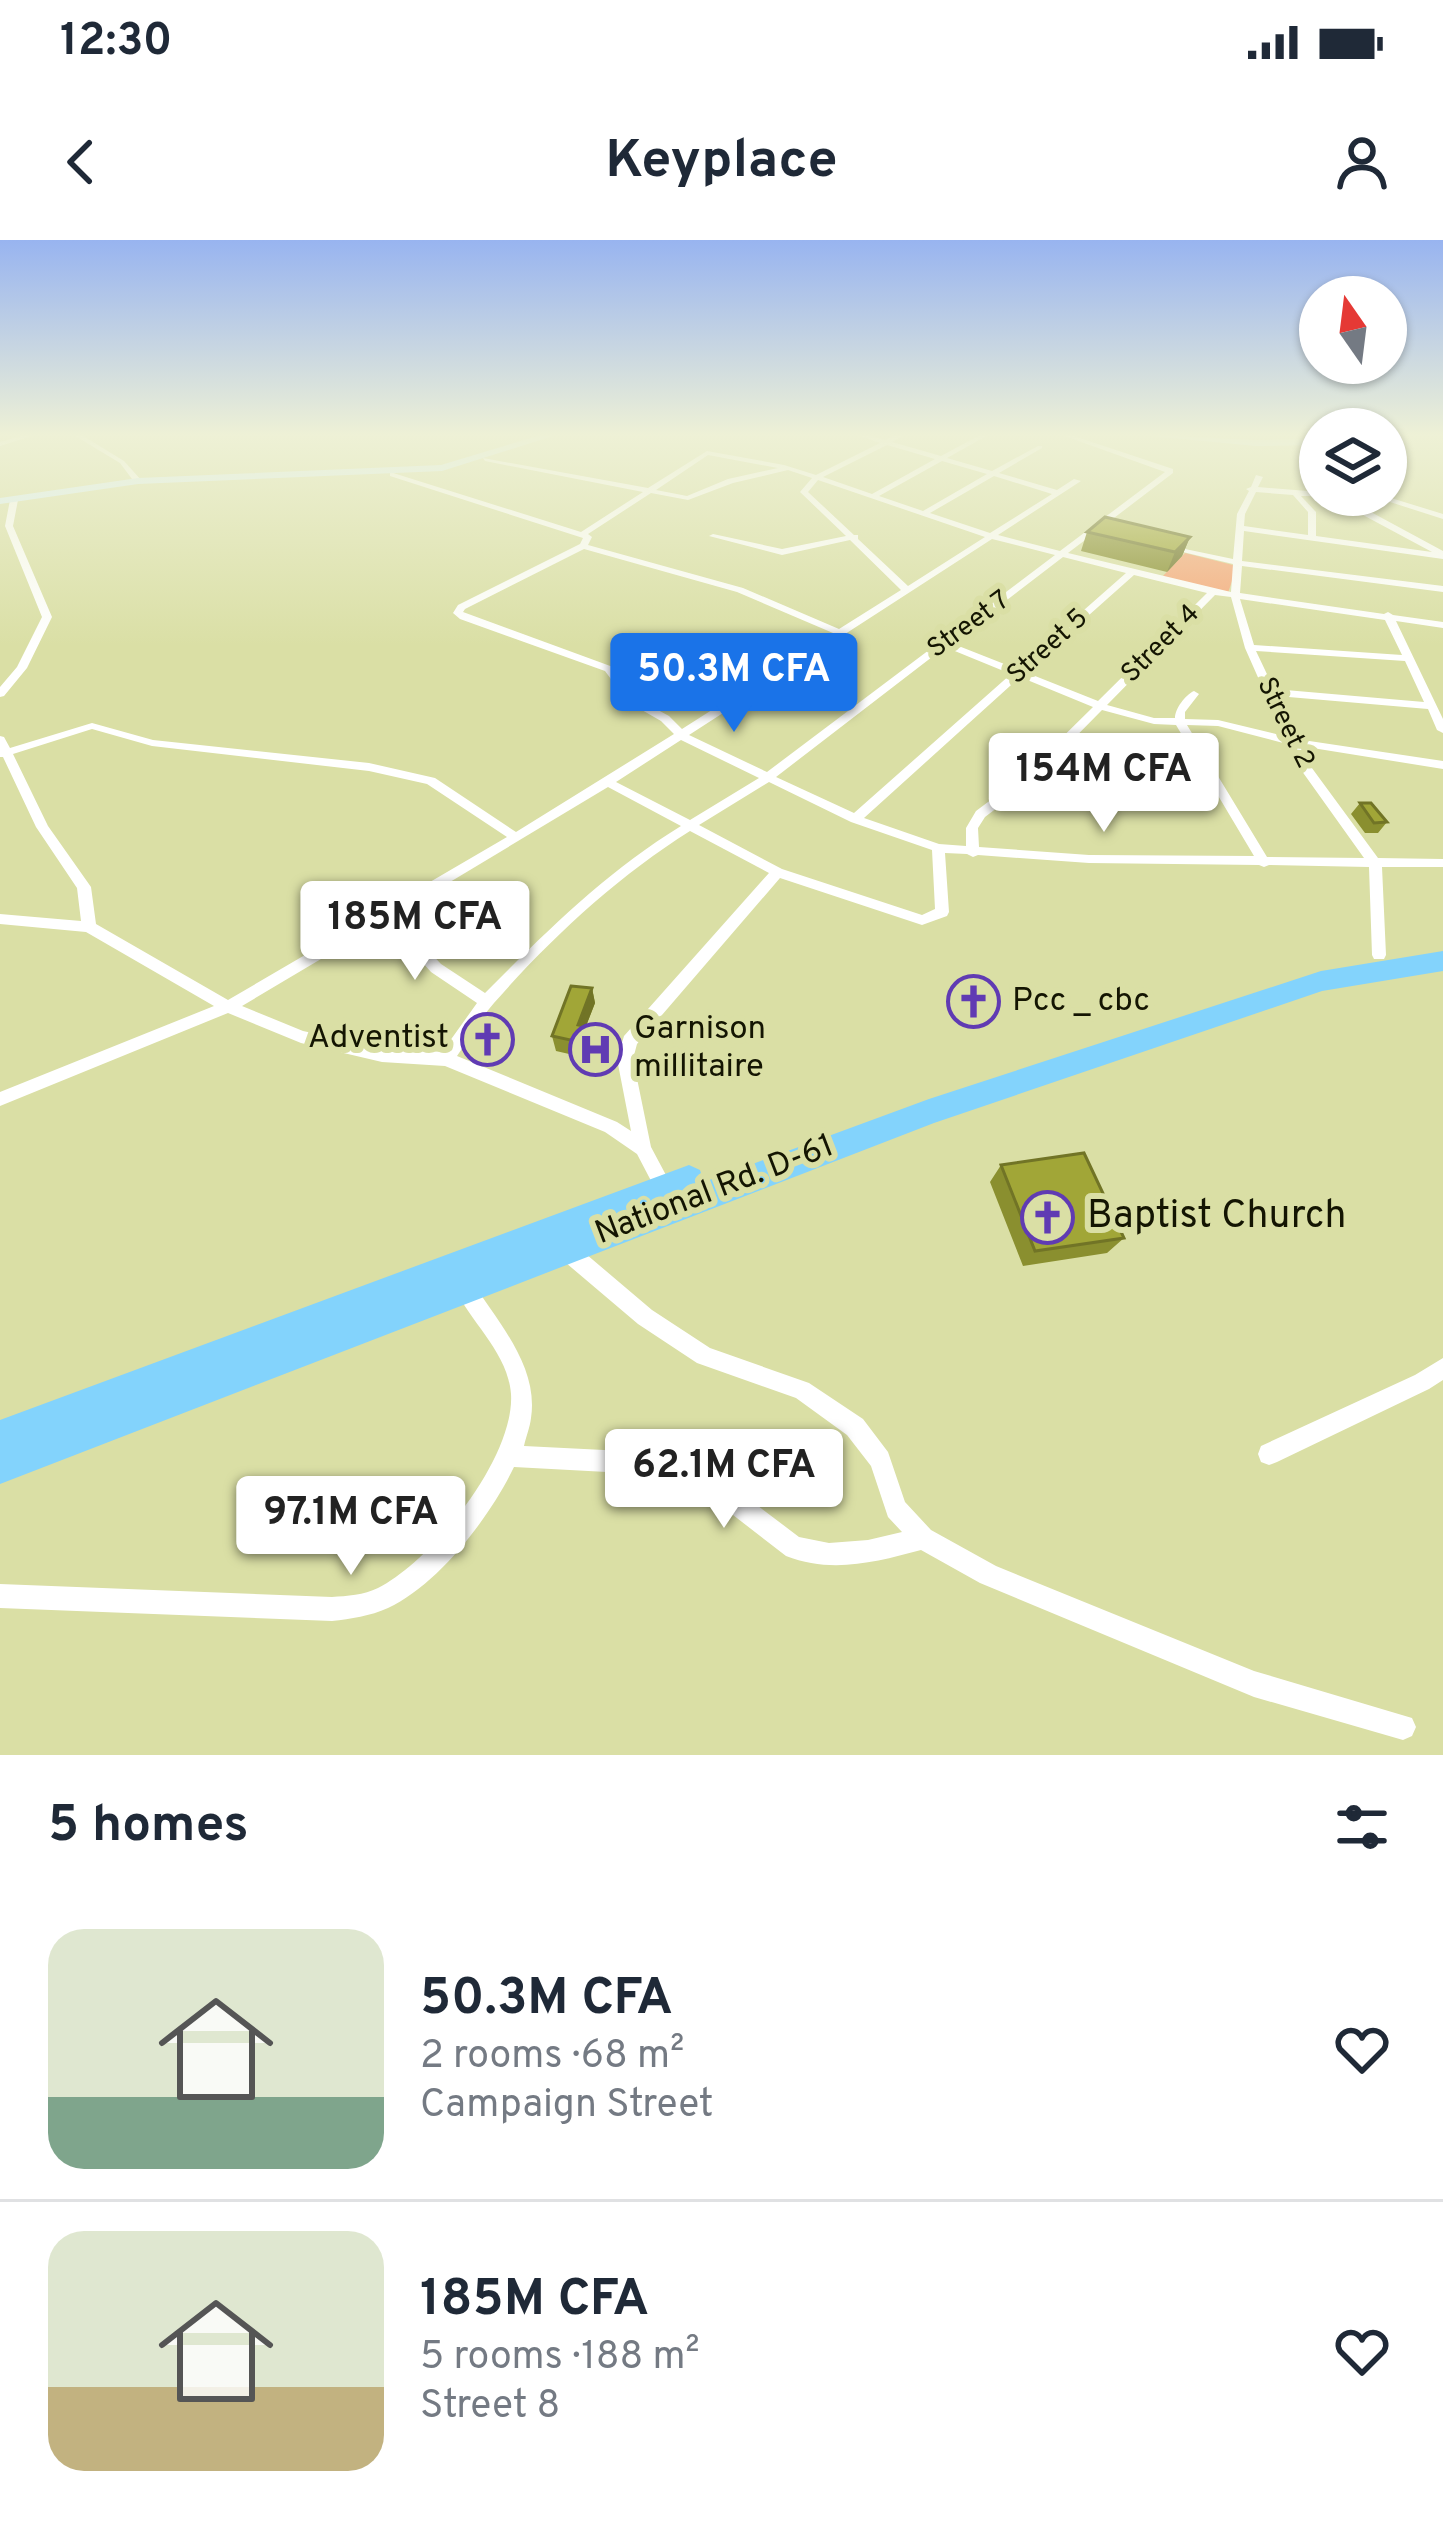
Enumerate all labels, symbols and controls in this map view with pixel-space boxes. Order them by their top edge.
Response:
text: 12:30 [60,14,172,71]
text: Keyplace [605,128,838,197]
icon: back [48,129,114,195]
icon: person [1329,129,1395,195]
north arrow [1299,276,1407,384]
map controls [1299,276,1407,516]
button: layers [1299,408,1407,516]
street label: Street 7 [921,584,1017,666]
street label: Street 4 [1115,598,1207,690]
street label: Street 5 [1000,602,1096,692]
pin: 50.3M CFA [597,633,871,735]
text: 50.3M CFA [637,647,831,696]
street label: Street 2 [1248,672,1322,774]
pin: 154M CFA [980,733,1228,835]
text: 154M CFA [1016,747,1192,796]
pin: 185M CFA [291,881,539,983]
text: 185M CFA [327,895,503,944]
church icon: Pcc _ cbc [945,974,1001,1030]
place label: Pcc _ cbc [1012,981,1150,1023]
place label: Garnison millitaire [634,1009,766,1089]
church icon: Adventist [460,1011,516,1067]
place label: Adventist [308,1018,449,1060]
hospital icon: Garnison millitaire [567,1021,623,1077]
street label: National Rd. D-61 [590,1126,840,1256]
church icon: Baptist Church [1020,1189,1076,1245]
place label: Baptist Church [1087,1193,1346,1242]
pin: 62.1M CFA [587,1429,861,1531]
text: 62.1M CFA [632,1443,816,1492]
pin: 97.1M CFA [214,1476,488,1578]
text: 97.1M CFA [263,1490,439,1539]
icon: filters [1329,1794,1395,1860]
text: 5 homes [48,1795,249,1860]
text: 50.3M CFA [420,1968,673,2033]
icon: home [144,1977,288,2121]
icon: heart [1329,2016,1395,2082]
text: 2 rooms · 68 m² [420,2033,684,2082]
text: Campaign Street [420,2082,714,2131]
text: 185M CFA [420,2269,649,2334]
icon: home [144,2279,288,2423]
icon: heart [1329,2318,1395,2384]
text: 5 rooms · 188 m² [420,2334,700,2383]
text: Street 8 [420,2383,560,2432]

